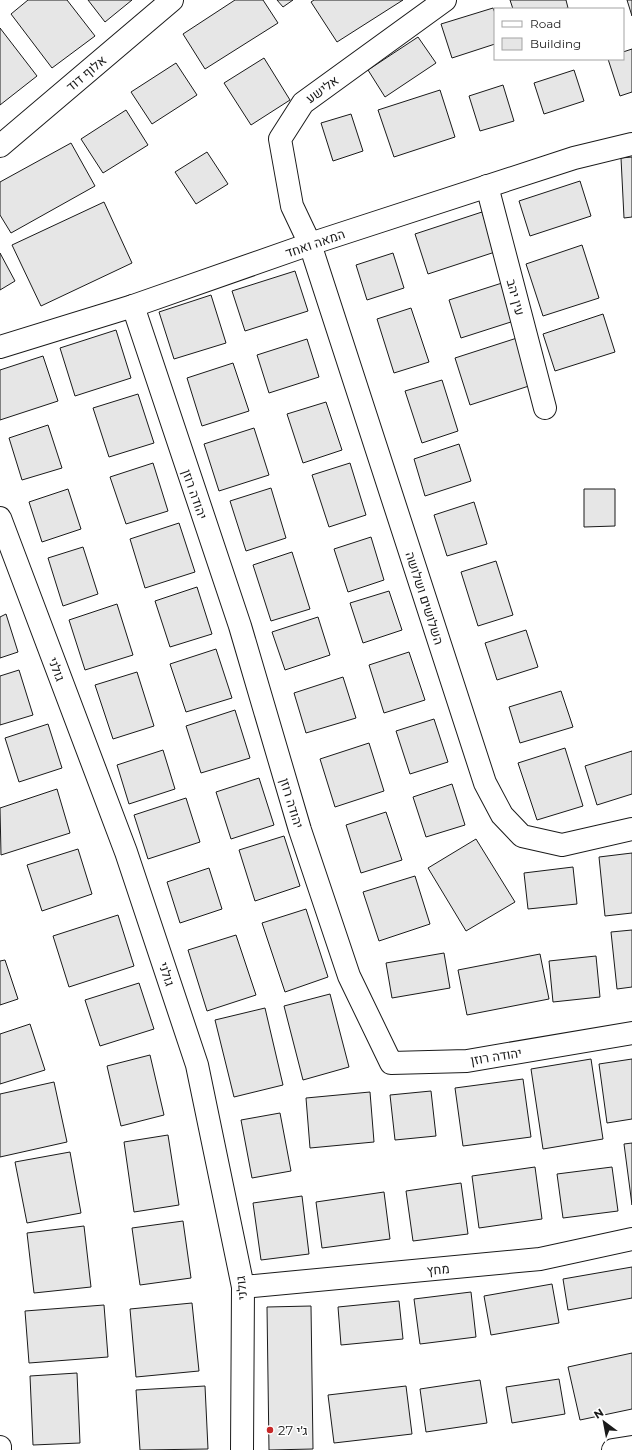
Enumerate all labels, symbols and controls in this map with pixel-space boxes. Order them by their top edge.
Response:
legend [494,8,624,60]
text: Road [530,16,561,31]
text: Building [530,36,581,51]
street label: אלוף דוד [63,52,109,94]
street label: אלישע [302,72,342,106]
street label: המאה ואחד [283,225,347,261]
street label: עין יהב [503,277,529,317]
street label: יהודה רוזן [179,467,211,521]
street label: השלושים ושלושה [402,549,448,647]
street label: גולני [45,655,69,683]
street label: יהודה רוזן [277,776,307,830]
street label: גולני [156,960,178,988]
street label: יהודה רוזן [469,1044,523,1068]
street label: מחץ [426,1260,450,1278]
street label: גולני [232,1275,250,1301]
north arrow [584,1402,624,1442]
text: N [591,1405,606,1422]
place label: ג׳י 27 [278,1422,308,1438]
marker: ג׳י 27 [265,1425,275,1435]

